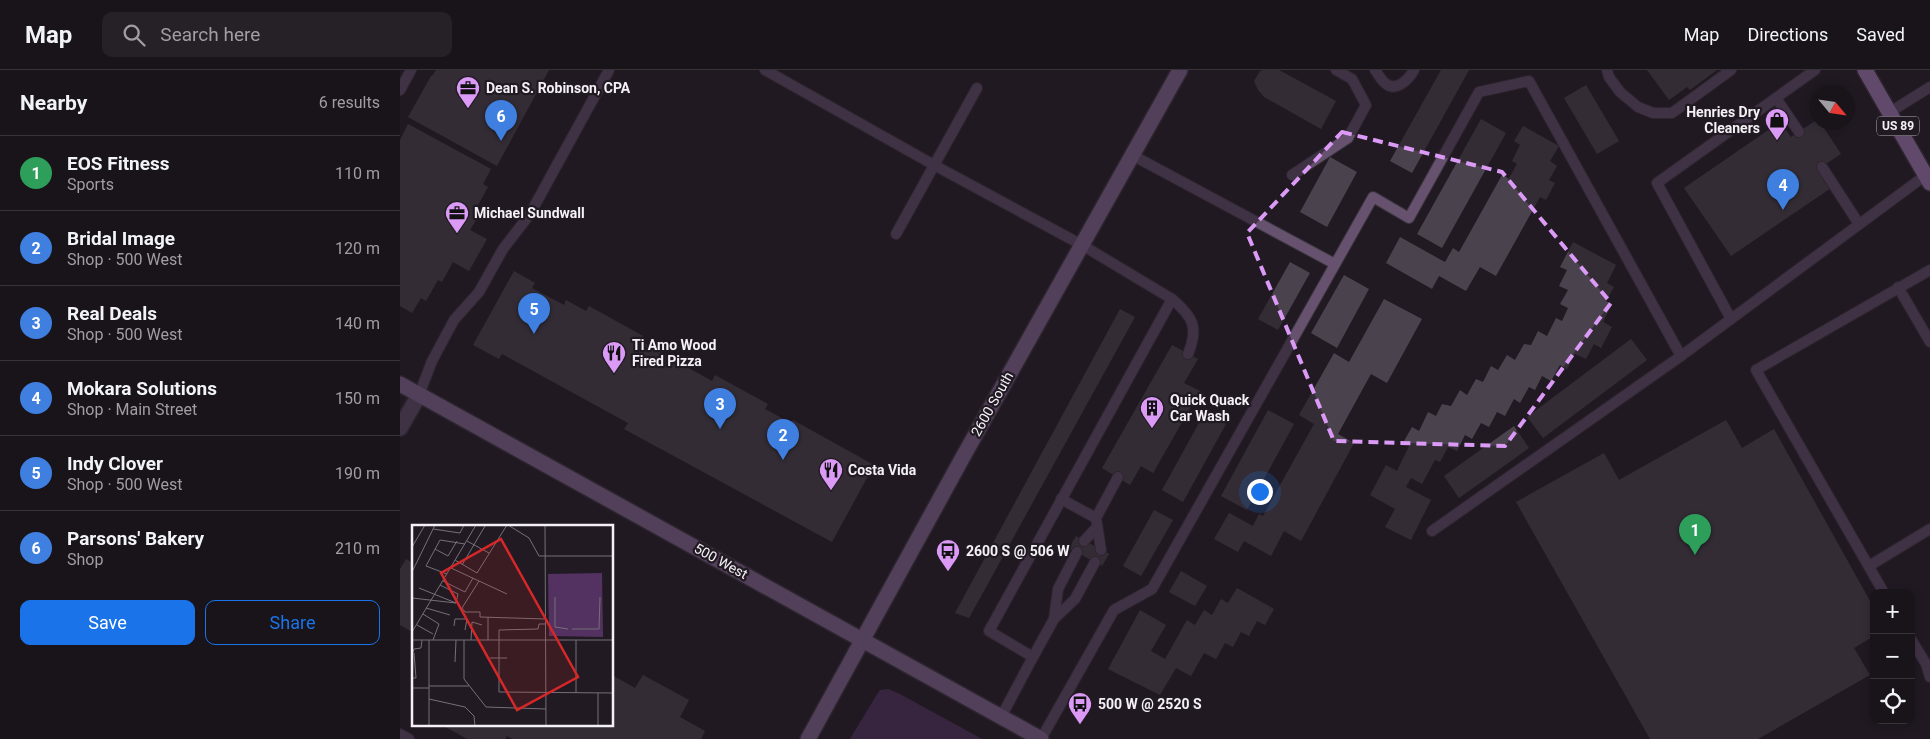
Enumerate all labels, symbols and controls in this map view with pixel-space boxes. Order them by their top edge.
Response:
search box [102,12,452,57]
text: Map [25,21,72,49]
icon: search [120,21,148,49]
text: Search here [160,23,260,46]
text: Map [1684,24,1719,45]
text: Directions [1747,24,1828,45]
text: Saved [1856,24,1905,45]
office icon: Dean S. Robinson, CPA [455,75,481,109]
place label: Dean S. Robinson, CPA [486,80,631,96]
north arrow [1810,85,1855,130]
text: Nearby [20,91,87,115]
text: 6 results [319,93,380,112]
pin: 6 [485,100,517,141]
place label: Henries Dry Cleaners [1686,104,1761,136]
shop icon: Henries Dry Cleaners [1764,107,1790,141]
road number: US 89 [1877,116,1919,136]
text: EOS Fitness [67,152,170,175]
text: 1 [31,164,41,183]
text: 110 m [335,164,380,183]
pin: 4 [1767,169,1799,210]
text: Sports [67,175,114,194]
office icon: Michael Sundwall [444,200,470,234]
place label: Michael Sundwall [474,205,585,221]
text: Bridal Image [67,227,175,250]
text: 2 [31,239,41,258]
text: 120 m [335,239,380,258]
text: Shop · 500 West [67,250,182,269]
pin: 5 [518,293,550,334]
text: Real Deals [67,302,157,325]
text: 3 [31,314,41,333]
text: 140 m [335,314,380,333]
text: Shop · 500 West [67,325,182,344]
place label: Ti Amo Wood Fired Pizza [632,337,716,369]
restaurant icon: Ti Amo Wood Fired Pizza [601,340,627,374]
street label: 2600 South [968,369,1016,439]
text: Mokara Solutions [67,377,217,400]
pin: 3 [704,388,736,429]
text: 4 [31,389,41,408]
text: 150 m [335,389,380,408]
place label: Quick Quack Car Wash [1170,392,1250,424]
building icon: Quick Quack Car Wash [1139,395,1165,429]
text: Shop · Main Street [67,400,197,419]
pin: 2 [767,419,799,460]
text: Indy Clover [67,452,163,475]
restaurant icon: Costa Vida [818,457,844,491]
place label: Costa Vida [848,462,917,478]
text: 5 [31,464,41,483]
text: 190 m [335,464,380,483]
text: Shop · 500 West [67,475,182,494]
your location [1247,479,1273,505]
pin: 1 [1679,514,1711,555]
inset map [412,525,614,726]
text: Parsons' Bakery [67,527,204,550]
bus stop icon: 2600 S @ 506 W [935,538,961,572]
text: 6 [31,539,41,558]
text: 210 m [335,539,380,558]
street label: 500 West [692,540,751,582]
place label: 2600 S @ 506 W [966,543,1070,559]
text: Shop [67,550,103,569]
map controls [1870,589,1915,724]
button: + [1870,589,1915,634]
button: Save [20,600,195,645]
button: Share [205,600,380,645]
button: − [1870,634,1915,679]
button: locate [1870,679,1915,724]
bus stop icon: 500 W @ 2520 S [1067,691,1093,725]
place label: 500 W @ 2520 S [1098,696,1202,712]

